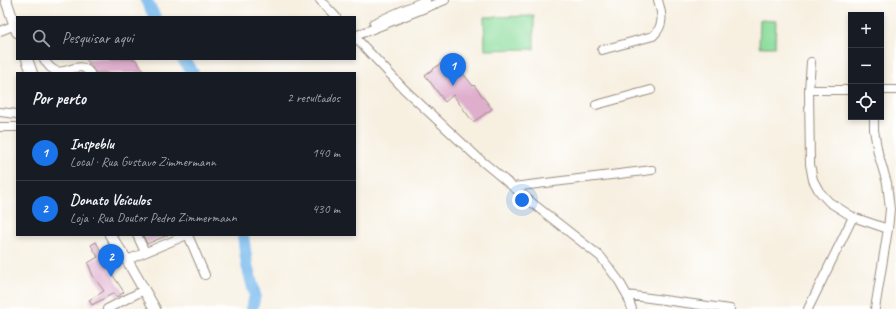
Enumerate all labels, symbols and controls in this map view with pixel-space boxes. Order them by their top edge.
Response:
map controls [848,12,884,120]
button: + [848,12,884,48]
search box [16,16,356,60]
icon: search [30,27,52,49]
text: Pesquisar aqui [62,29,133,48]
button: − [848,48,884,84]
pin: 1 [440,53,466,86]
button: locate [848,84,884,120]
text: Por perto [32,88,86,109]
text: 2 resultados [287,90,340,106]
text: Inspeblu [70,135,114,154]
text: 1 [42,145,48,161]
text: 140 m [312,145,340,161]
text: Local · Rua Gustavo Zimmermann [70,154,216,170]
your location [512,190,532,210]
text: Donato Veículos [70,191,151,210]
text: 2 [42,201,48,217]
text: 430 m [312,201,340,217]
text: Loja · Rua Doutor Pedro Zimmermann [70,210,237,226]
pin: 2 [98,244,124,277]

